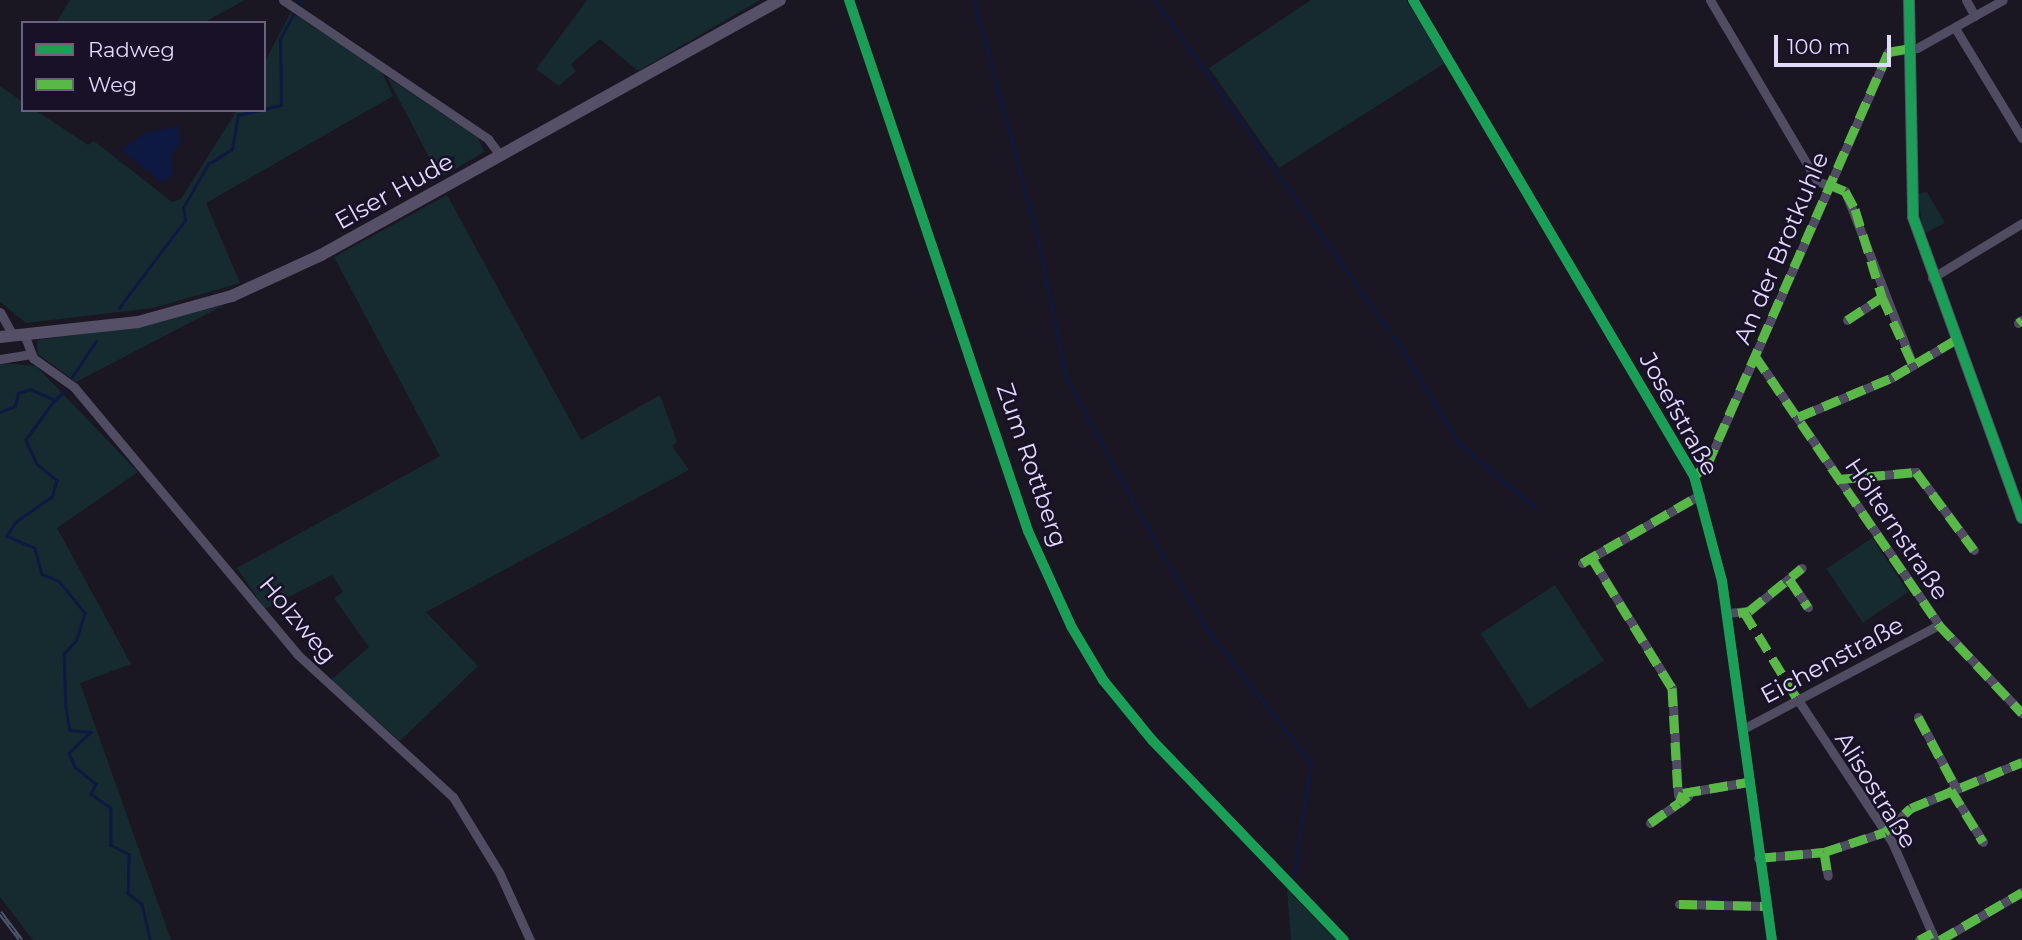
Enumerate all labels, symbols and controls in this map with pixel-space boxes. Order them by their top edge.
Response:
legend [21,21,266,112]
scale bar [1777,21,1894,65]
text: 100 m [1787,34,1850,59]
text: Radweg [88,37,175,62]
text: Weg [88,72,137,97]
street label: Elser Hude [330,147,458,235]
street label: An der Brotkuhle [1727,148,1835,348]
street label: Josefstraße [1633,347,1725,481]
street label: Zum Rottberg [990,379,1074,551]
street label: Hölternstraße [1839,453,1955,605]
street label: Holzweg [253,571,343,669]
street label: Eichenstraße [1756,610,1908,710]
street label: Alisostraße [1829,727,1923,853]

